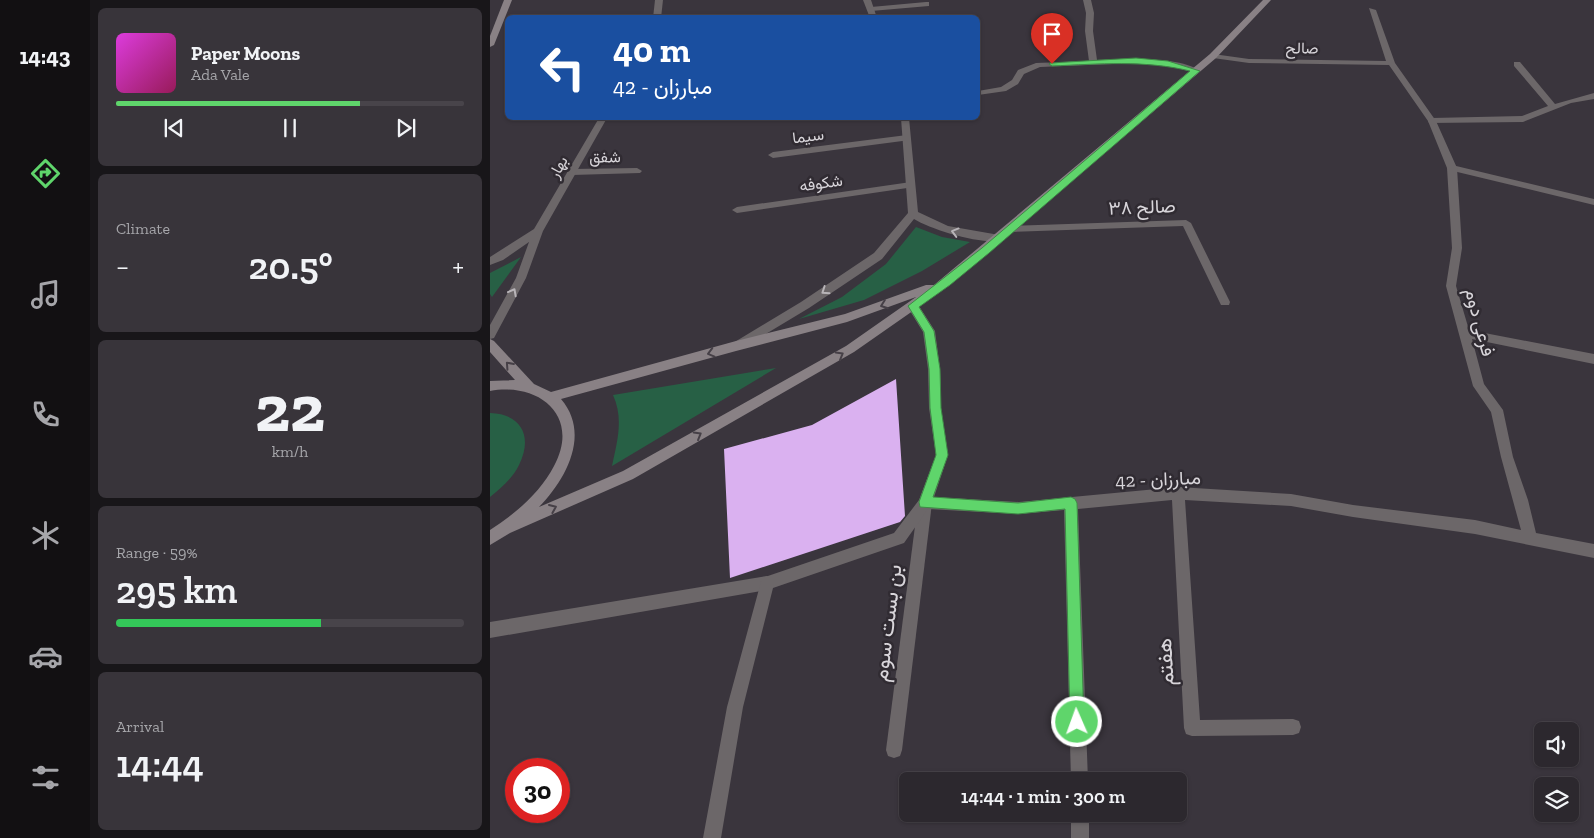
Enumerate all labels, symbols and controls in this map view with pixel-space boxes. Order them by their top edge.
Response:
pin [1031,13,1073,64]
icon: arrive [1038,20,1066,48]
text: 40 m [613,29,690,71]
icon: left [530,35,595,100]
street label: صالح [1285,38,1319,60]
text: Paper Moons [191,42,300,65]
text: 14:43 [19,43,71,70]
text: Ada Vale [191,65,250,84]
text: مبارزان - 42 [613,73,712,100]
icon: previous [160,114,188,142]
icon: pause [276,114,304,142]
icon: next [392,114,420,142]
street label: سیما [791,125,825,147]
street label: شفق [589,147,621,168]
street label: بهار [544,153,573,183]
icon: directions [28,156,63,191]
street label: شکوفه [798,171,844,196]
street label: صالح ۳۸ [1108,194,1176,222]
text: Climate [116,219,170,238]
one-way arrow [951,227,960,238]
text: 20.5° [248,243,333,289]
text: − [116,250,129,283]
text: + [452,250,464,283]
icon: music [28,277,63,312]
one-way arrow [821,285,831,294]
street label: فرعی دوم [1459,285,1500,359]
one-way arrow [507,289,517,298]
one-way arrow [880,299,889,309]
one-way arrow [706,347,715,358]
one-way arrow [834,352,843,362]
one-way arrow [506,362,515,371]
text: 22 [255,370,325,448]
icon: phone [28,397,63,432]
one-way arrow [693,432,702,442]
text: km/h [272,442,308,461]
street label: مبارزان - 42 [1115,466,1201,492]
one-way arrow [548,503,557,514]
icon: climate [28,518,63,553]
text: Range · 59% [116,543,198,562]
street label: بن بست سوم [866,563,909,683]
text: 295 km [116,567,237,613]
street label: هفتم [1150,637,1181,687]
icon: car [28,639,63,674]
position arrow [1050,695,1102,747]
text: Arrival [116,717,164,736]
map controls [1534,722,1579,822]
button: sound [1534,722,1579,767]
text: 14:44 [116,741,204,787]
speed limit sign: 30 [505,758,570,823]
icon: filters [28,760,63,795]
button: layers [1534,777,1579,822]
text: 14:44 · 1 min · 300 m [961,785,1125,808]

